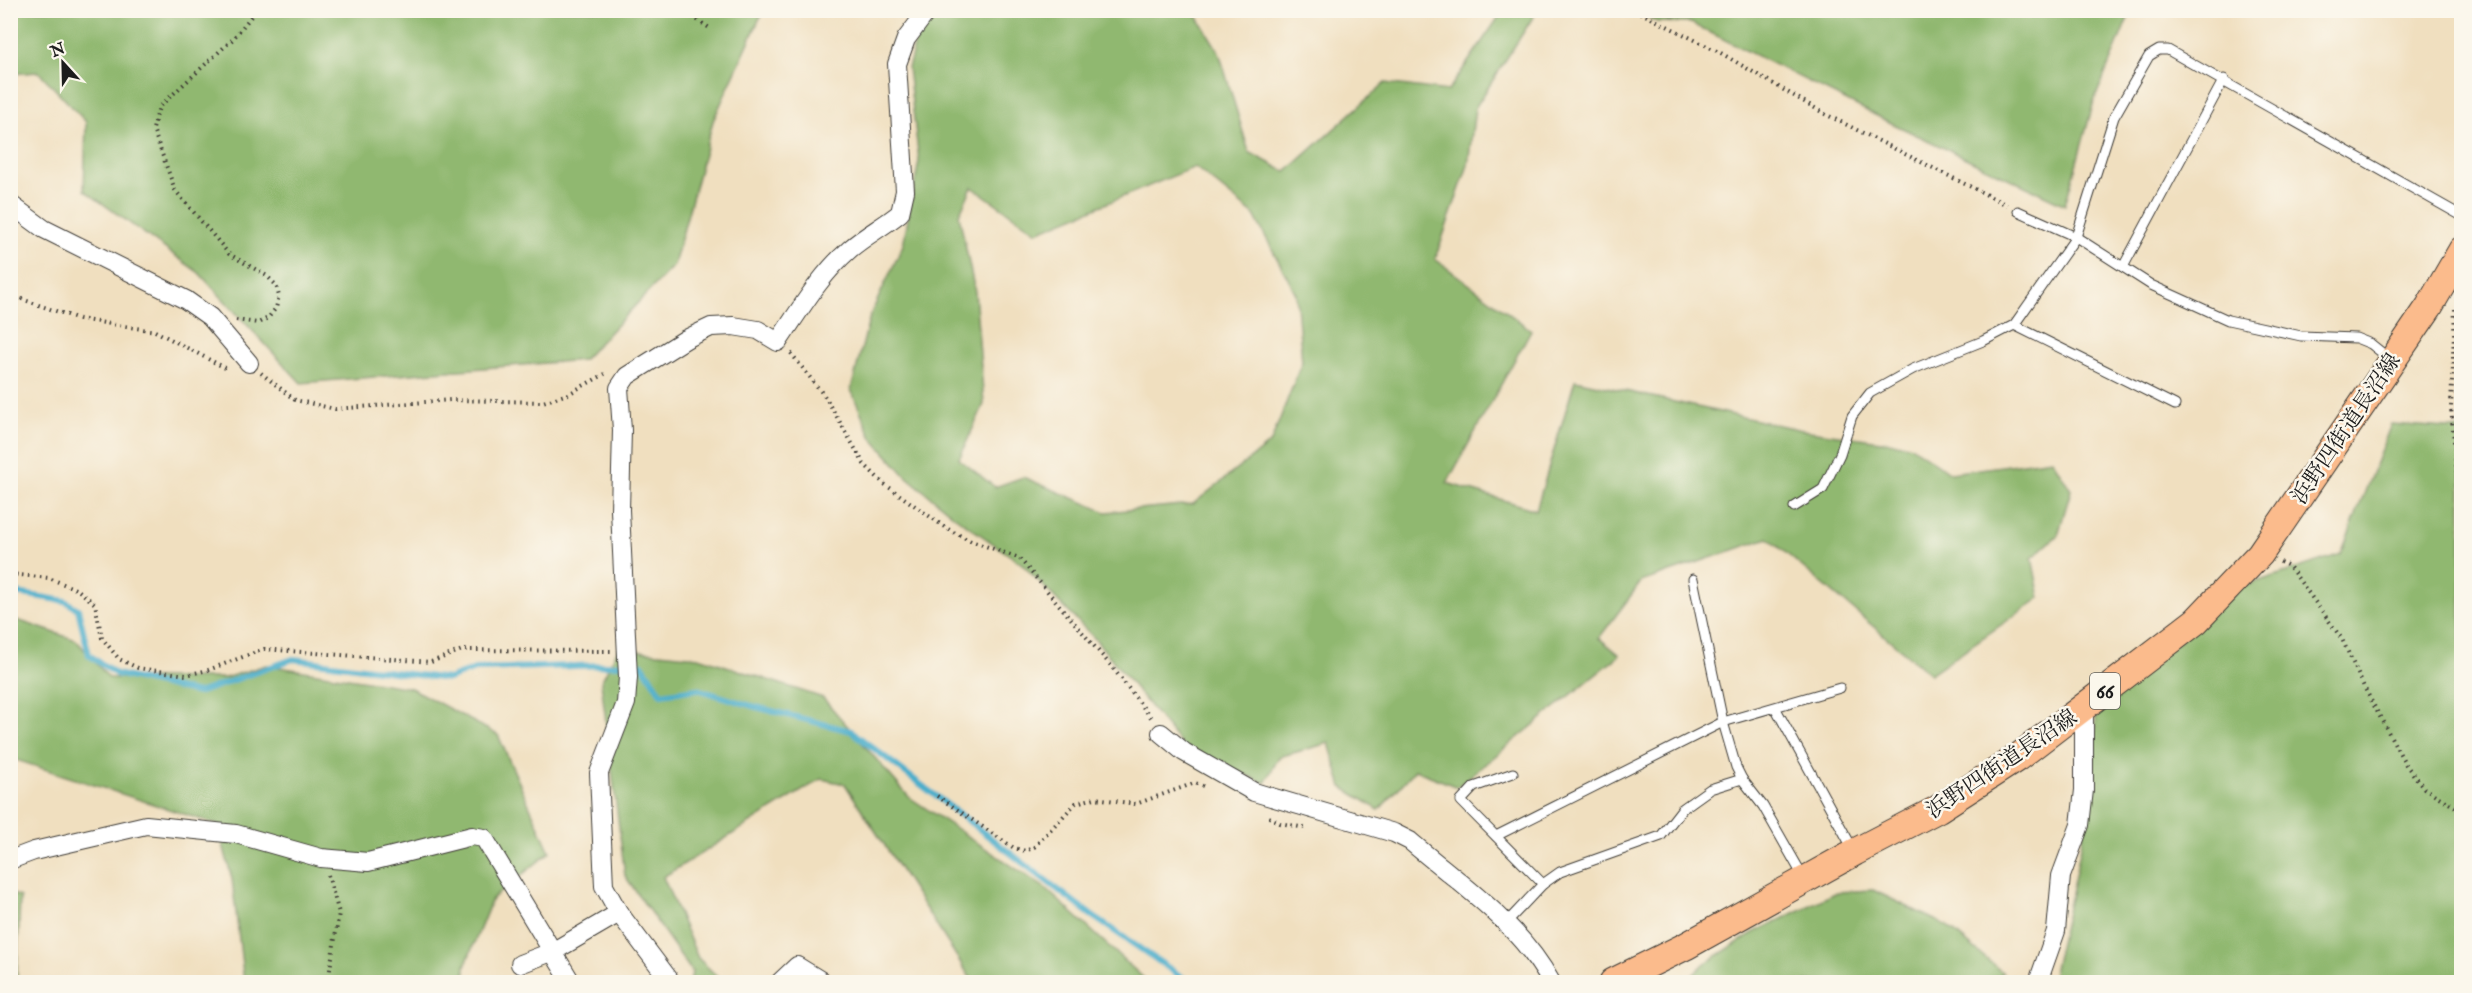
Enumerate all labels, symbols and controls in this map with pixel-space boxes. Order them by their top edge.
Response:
north arrow [33,33,93,93]
text: N [47,39,68,63]
street label: 浜野四街道長沼線 [2286,348,2407,510]
road number: 66 [2090,673,2120,709]
street label: 浜野四街道長沼線 [1921,704,2083,825]

